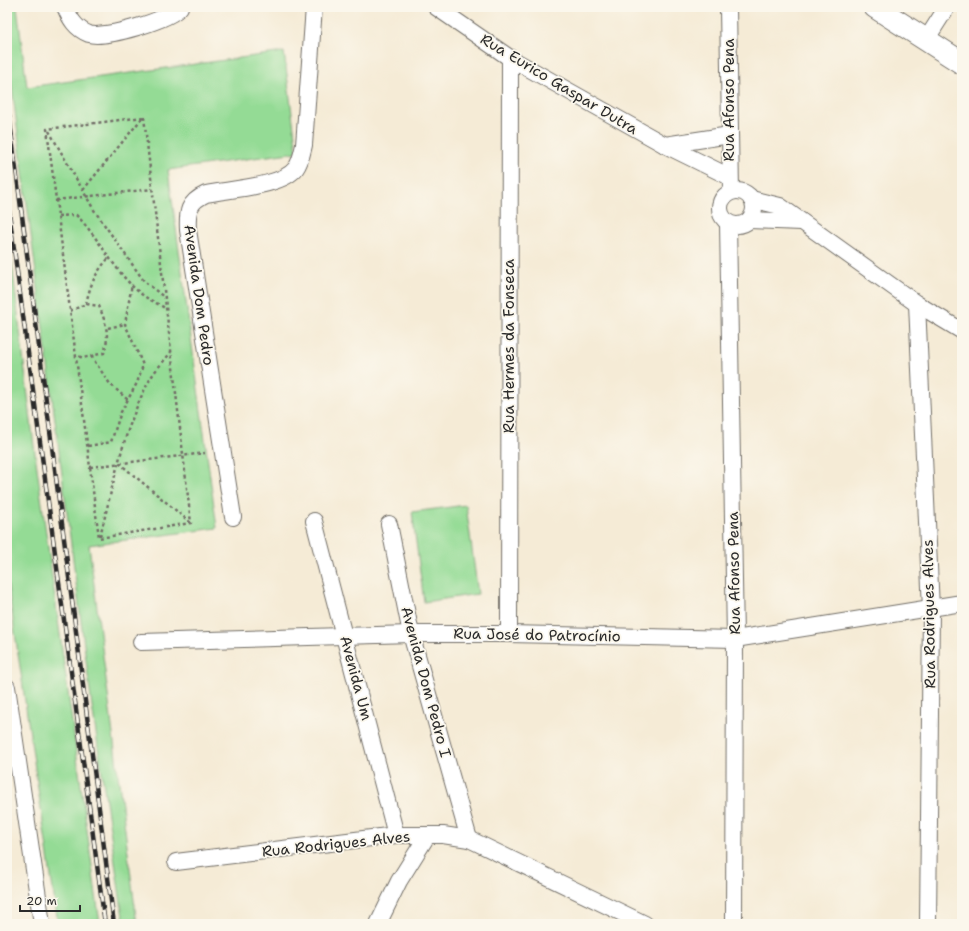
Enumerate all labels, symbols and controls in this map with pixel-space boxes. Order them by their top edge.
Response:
street label: Rua Eurico Gaspar Dutra [477,29,642,139]
street label: Rua Afonso Pena [719,38,739,162]
street label: Avenida Dom Pedro [179,223,219,367]
street label: Rua Hermes da Fonseca [499,258,519,433]
street label: Rua Afonso Pena [723,511,745,635]
street label: Rua Rodrigues Alves [918,539,940,689]
street label: Avenida Dom Pedro I [396,604,456,760]
street label: Rua José do Patrocínio [453,624,621,646]
street label: Avenida Um [335,634,377,723]
street label: Rua Rodrigues Alves [261,826,411,862]
scale bar [20,887,80,913]
text: 20 m [26,893,57,909]

